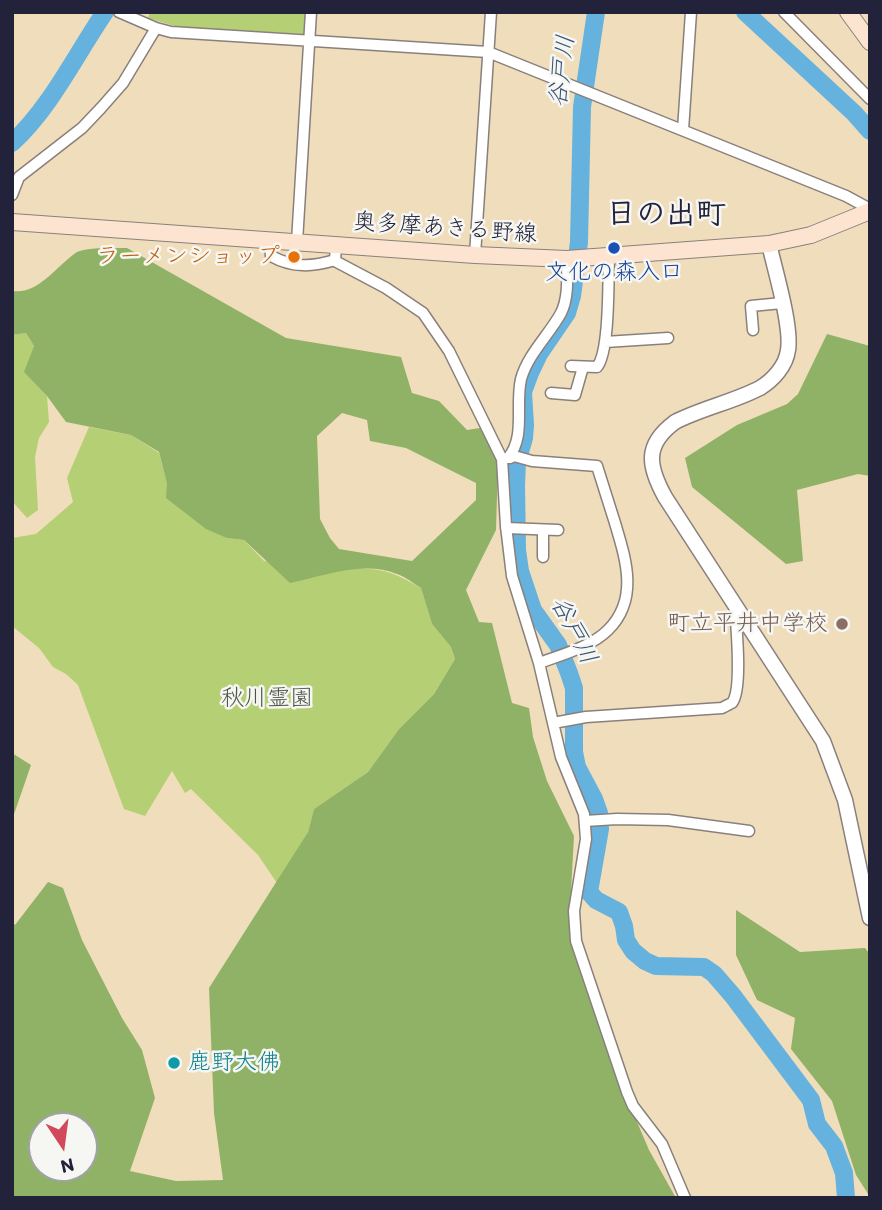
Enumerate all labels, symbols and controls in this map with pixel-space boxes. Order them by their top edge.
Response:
water label: 谷戸川 [544,34,582,108]
district label: 日の出町 [606,197,726,233]
street label: 奥多摩あきる野線 [352,209,538,249]
marker: 文化の森入口 [606,240,622,256]
place label: ラーメンショップ [96,243,280,271]
marker: ラーメンショップ [286,249,302,265]
place label: 文化の森入口 [545,259,683,287]
water label: 谷戸川 [544,592,602,670]
place label: 町立平井中学校 [667,610,828,638]
marker: 町立平井中学校 [834,616,850,632]
park label: 秋川霊園 [221,685,313,713]
place label: 鹿野大佛 [188,1049,280,1077]
marker: 鹿野大佛 [166,1055,182,1071]
north arrow [28,1112,98,1182]
text: N [59,1153,76,1179]

